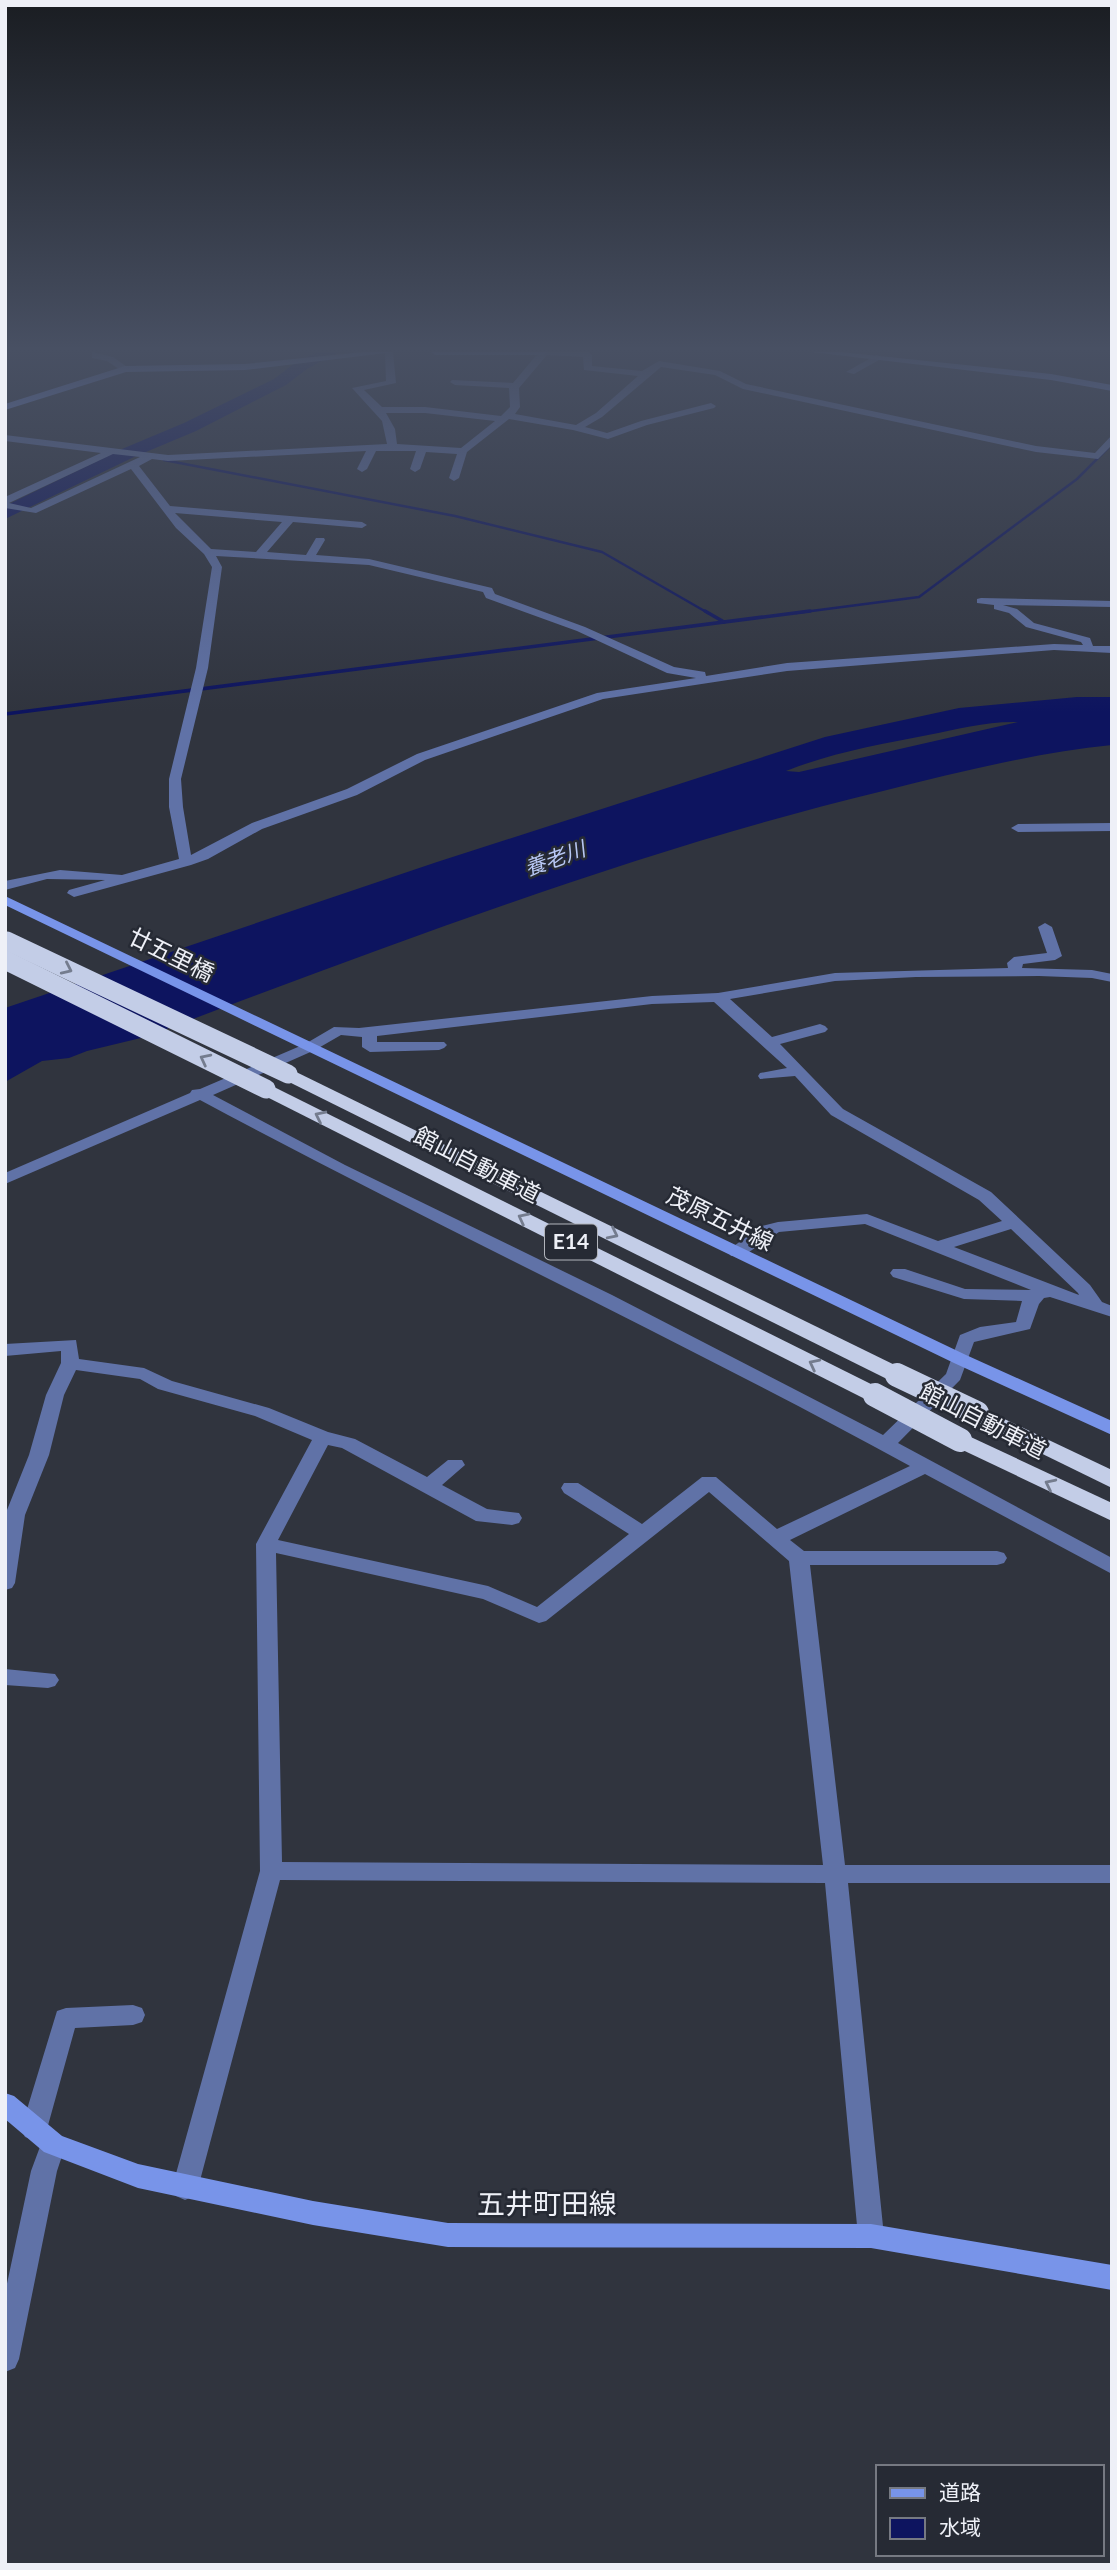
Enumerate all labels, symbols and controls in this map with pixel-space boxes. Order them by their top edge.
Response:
water label: 養老川 [521,834,590,880]
street label: 廿五里橋 [124,921,219,987]
one-way arrow [60,960,72,974]
one-way arrow [200,1053,212,1067]
one-way arrow [315,1111,327,1125]
street label: 館山自動車道 [410,1120,545,1208]
street label: 茂原五井線 [663,1180,778,1256]
one-way arrow [518,1213,530,1227]
road number: E14 [545,1224,597,1260]
one-way arrow [606,1225,618,1239]
one-way arrow [809,1358,821,1372]
street label: 館山自動車道 [916,1376,1051,1464]
one-way arrow [1045,1478,1057,1492]
street label: 五井町田線 [477,2186,617,2220]
legend [876,2465,1103,2556]
text: 道路 [939,2479,981,2504]
text: 水域 [939,2514,981,2539]

